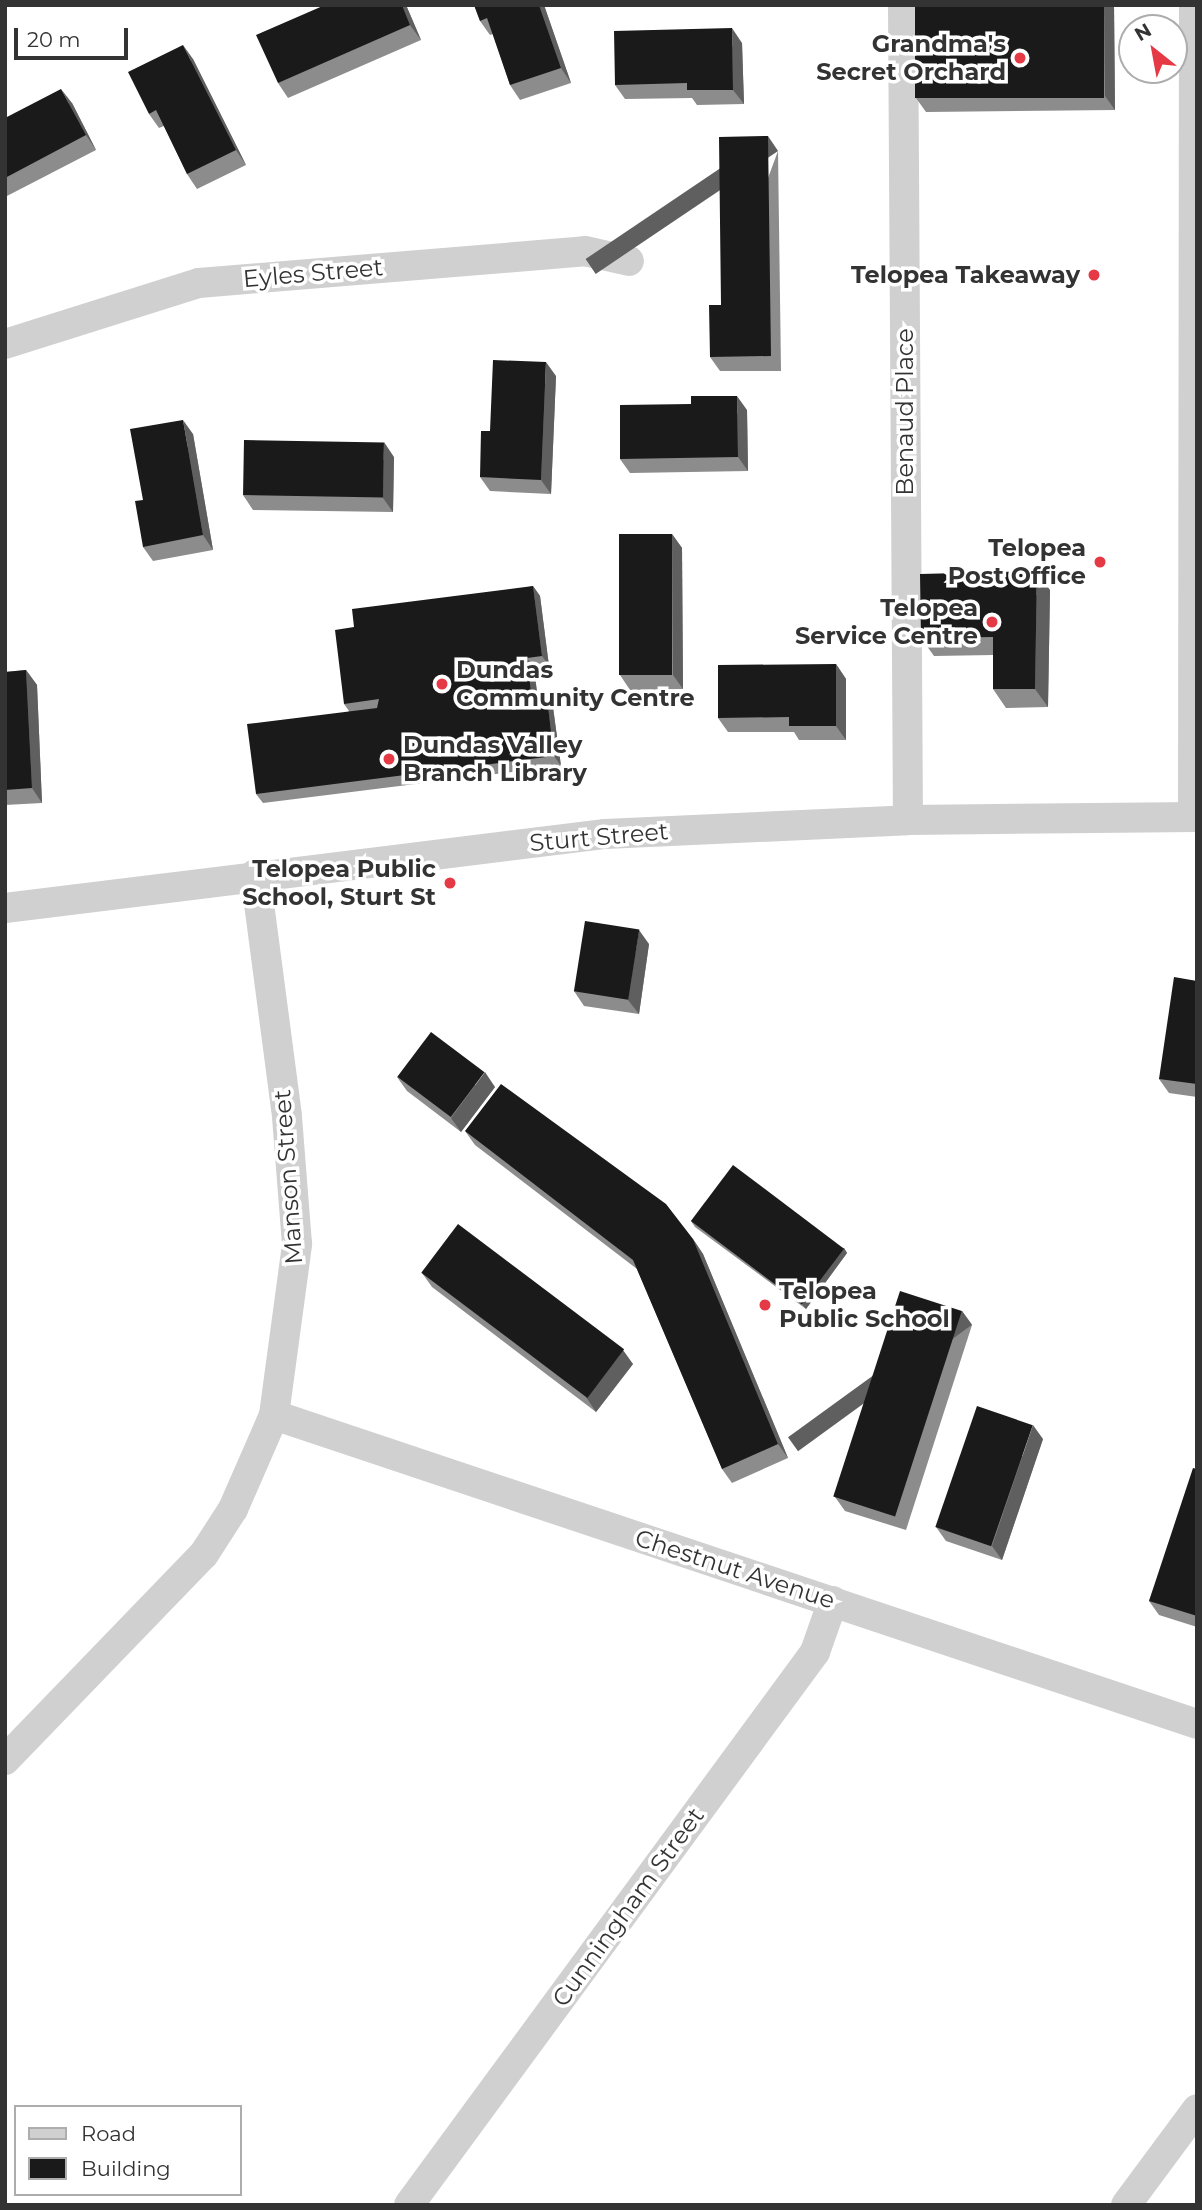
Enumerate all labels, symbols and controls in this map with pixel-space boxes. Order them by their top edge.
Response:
scale bar [18,14,131,58]
north arrow [1118,14,1188,84]
text: N [1130,18,1155,46]
text: 20 m [27,27,81,52]
place label: Grandma's Secret Orchard [816,30,1006,86]
marker: Grandma's Secret Orchard [1012,50,1028,66]
street label: Eyles Street [242,253,384,293]
place label: Telopea Takeaway [851,261,1080,289]
marker: Telopea Takeaway [1086,267,1102,283]
street label: Benaud Place [891,328,919,496]
place label: Telopea Post Office [948,534,1086,590]
marker: Telopea Post Office [1092,554,1108,570]
place label: Telopea Service Centre [795,594,978,650]
marker: Telopea Service Centre [984,614,1000,630]
place label: Dundas Community Centre [456,656,695,712]
marker: Dundas Community Centre [434,676,450,692]
place label: Dundas Valley Branch Library [403,731,587,787]
marker: Dundas Valley Branch Library [381,751,397,767]
street label: Sturt Street [528,817,670,857]
place label: Telopea Public School, Sturt St [242,855,436,911]
marker: Telopea Public School, Sturt St [442,875,458,891]
street label: Manson Street [268,1089,308,1265]
place label: Telopea Public School [779,1277,950,1333]
marker: Telopea Public School [757,1297,773,1313]
street label: Chestnut Avenue [632,1523,838,1615]
street label: Cunningham Street [546,1802,710,2012]
legend [14,2105,242,2196]
text: Road [81,2121,136,2146]
text: Building [81,2156,171,2181]

